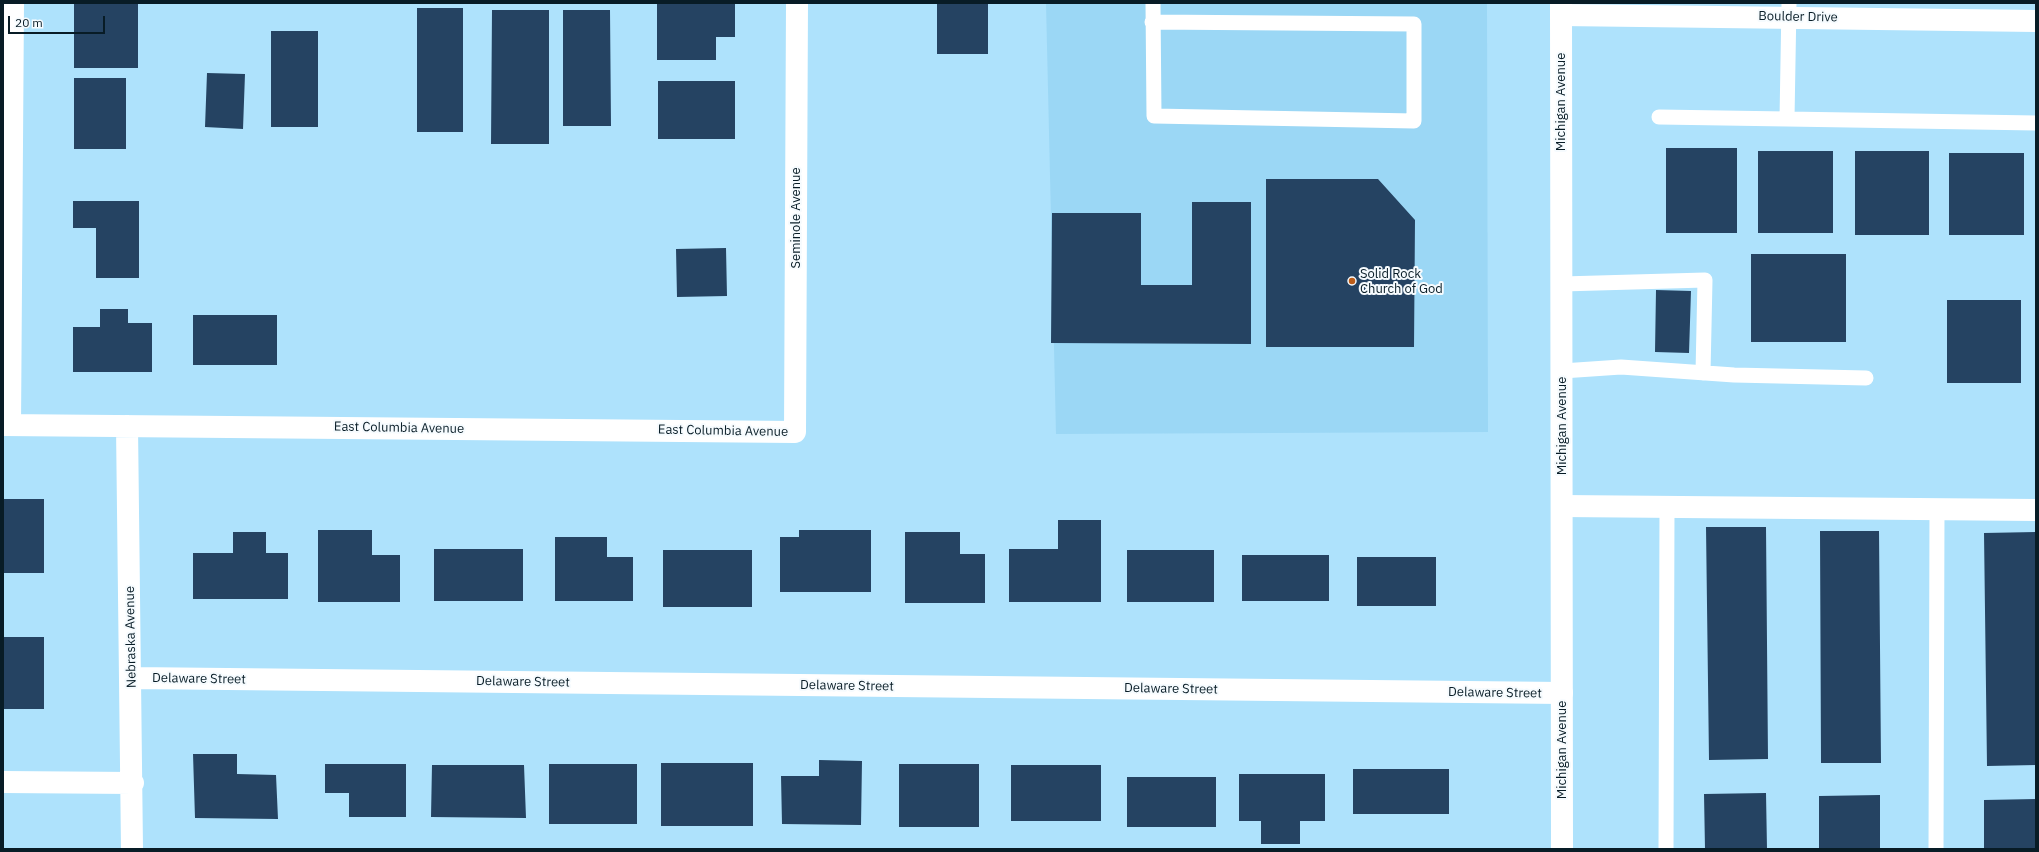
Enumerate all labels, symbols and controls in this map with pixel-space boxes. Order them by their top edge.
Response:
scale bar [10,8,107,34]
street label: Boulder Drive [1758,9,1838,25]
text: 20 m [15,15,43,30]
street label: Michigan Avenue [1553,53,1569,151]
street label: Seminole Avenue [788,167,804,269]
place label: Solid Rock Church of God [1360,266,1443,297]
marker: Solid Rock Church of God [1347,276,1357,286]
street label: Michigan Avenue [1554,377,1570,475]
street label: East Columbia Avenue [334,419,464,437]
street label: East Columbia Avenue [658,422,788,440]
street label: Nebraska Avenue [122,586,140,688]
street label: Delaware Street [152,670,246,688]
street label: Delaware Street [476,673,570,691]
street label: Delaware Street [800,677,894,695]
street label: Delaware Street [1124,680,1218,698]
street label: Delaware Street [1448,684,1542,702]
street label: Michigan Avenue [1554,701,1570,799]

